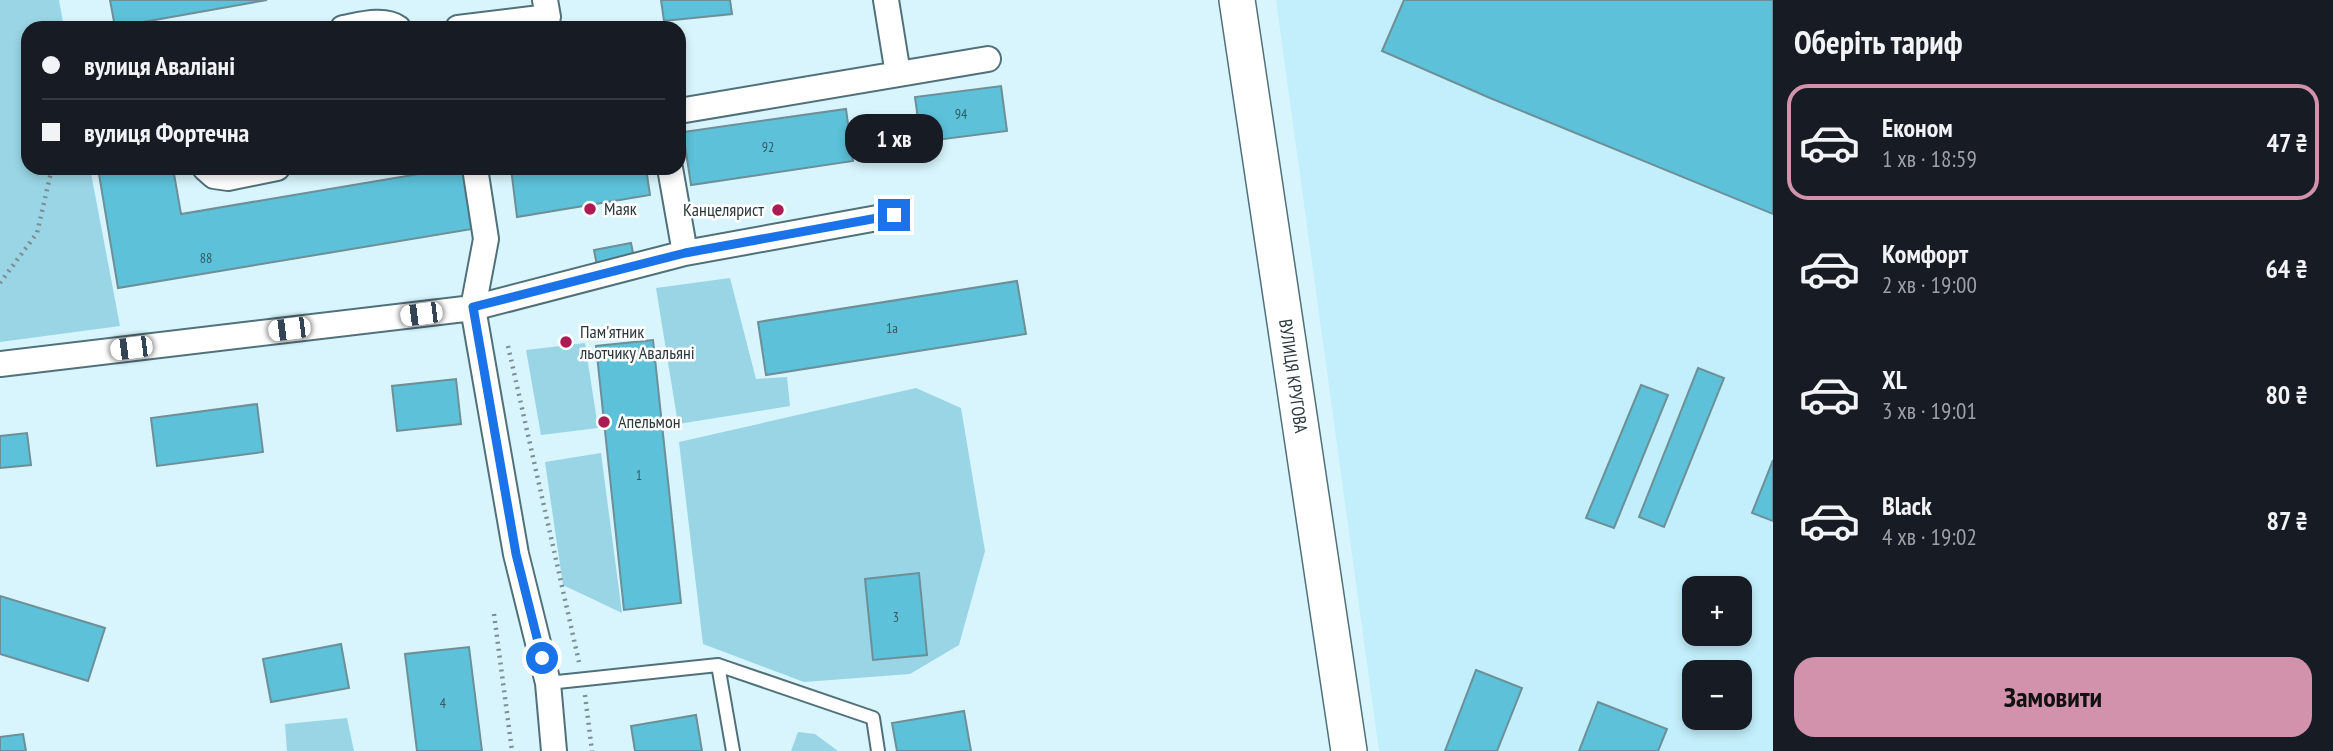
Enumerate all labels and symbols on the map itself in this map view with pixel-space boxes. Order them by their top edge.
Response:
house number: 94 [955,105,968,123]
callout: 1 хв [845,114,943,162]
house number: 92 [762,138,774,156]
place label: Маяк [604,197,637,220]
place label: Канцелярист [683,198,764,221]
route end [878,199,910,231]
marker: Маяк [582,201,598,217]
marker: Канцелярист [770,202,786,218]
house number: 88 [200,249,212,267]
car [399,301,444,327]
car [267,316,312,342]
street label: ВУЛИЦЯ КРУГОВА [1274,317,1313,435]
house number: 1а [886,319,898,337]
place label: Пам'ятник льотчику Авальяні [579,320,695,364]
marker: Пам'ятник льотчику Авальяні [558,334,574,350]
car [109,335,154,361]
place label: Апельмон [618,410,681,433]
marker: Апельмон [596,414,612,430]
house number: 1 [636,466,642,484]
house number: 3 [893,608,899,626]
route start [526,642,558,674]
house number: 4 [440,694,447,712]

